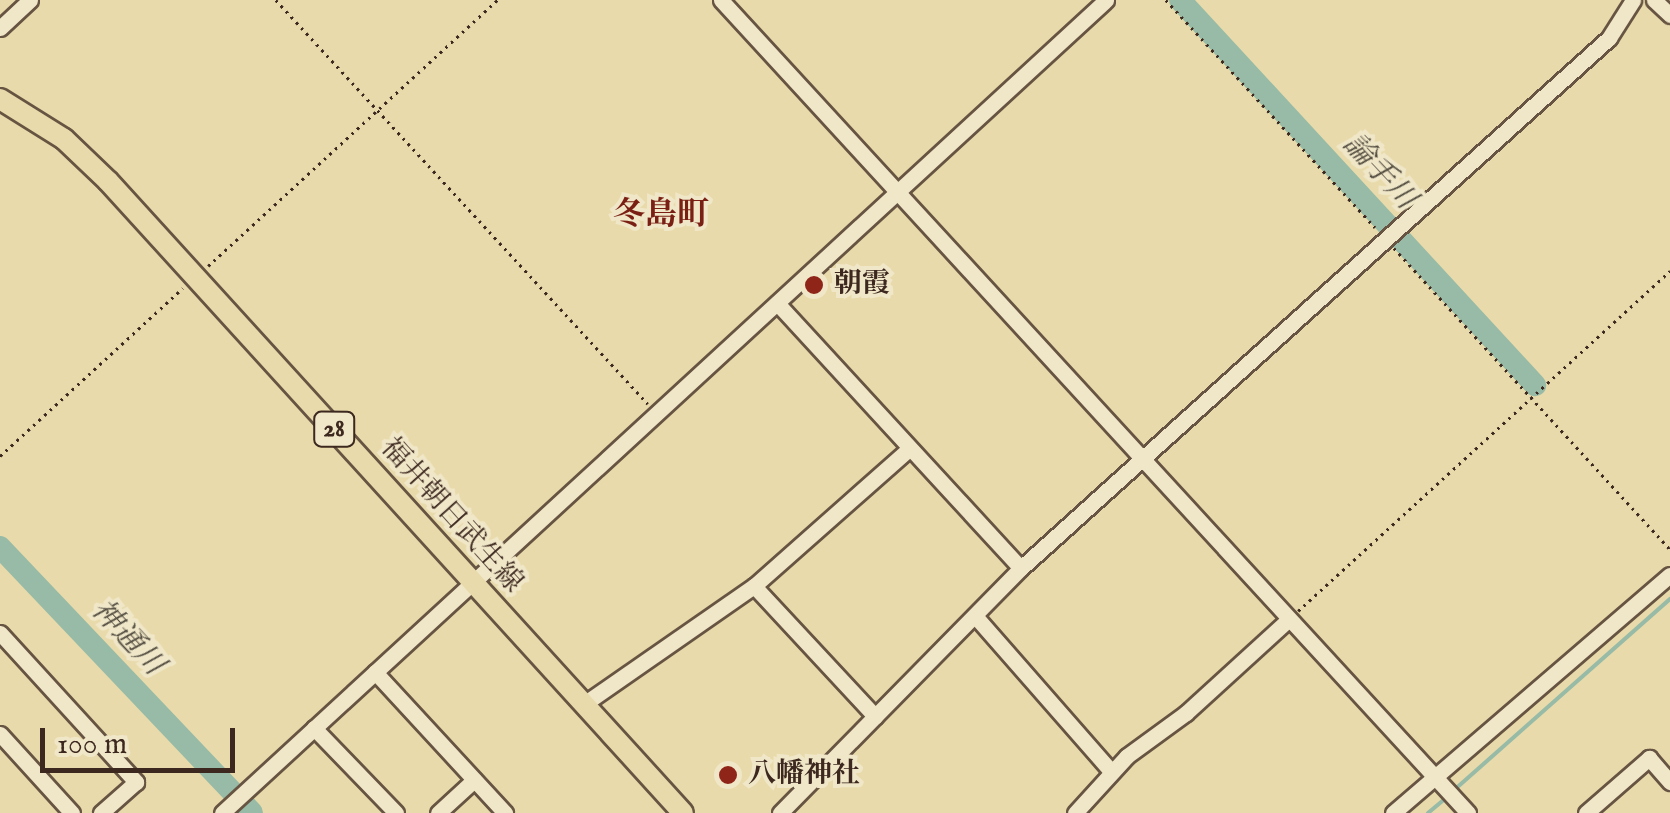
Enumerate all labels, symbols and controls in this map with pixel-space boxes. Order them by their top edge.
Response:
water label: 論手川 [1335,127,1423,217]
district label: 冬島町 [613,197,709,235]
place label: 朝霞 [834,268,890,302]
marker: 朝霞 [803,274,825,296]
road number: 28 [312,409,356,449]
street label: 福井朝日武生線 [373,432,529,600]
water label: 神通川 [83,593,171,683]
scale bar [45,708,240,770]
text: 100 m [57,726,127,764]
place label: 八幡神社 [748,758,860,792]
marker: 八幡神社 [717,764,739,786]

